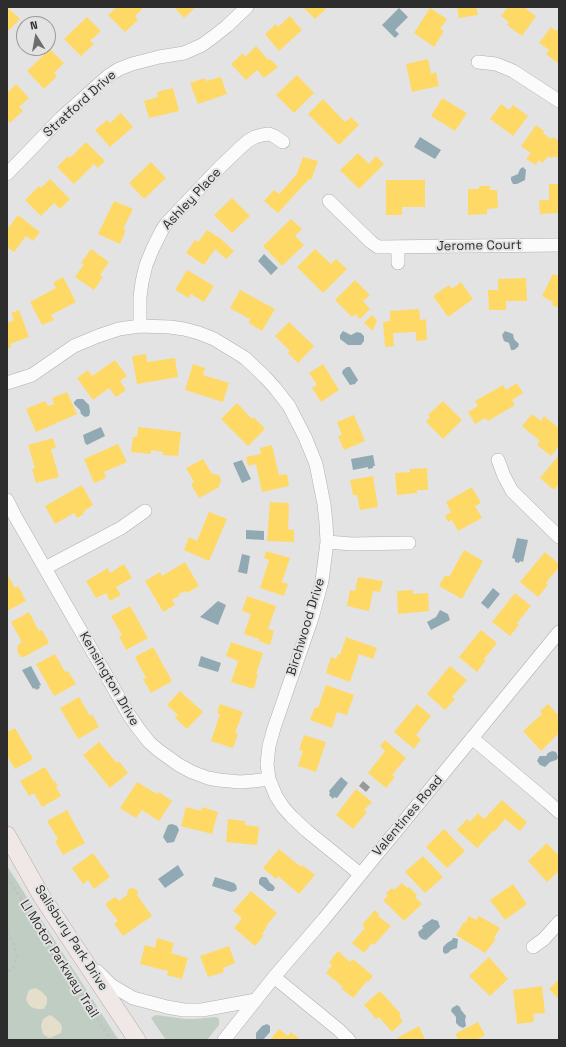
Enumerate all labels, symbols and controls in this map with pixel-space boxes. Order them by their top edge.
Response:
north arrow [16,16,56,56]
text: N [29,18,39,33]
street label: Stratford Drive [40,67,120,141]
street label: Ashley Place [159,165,225,233]
street label: Jerome Court [436,237,522,255]
street label: Birchwood Drive [284,576,328,678]
street label: Kensington Drive [76,629,142,729]
street label: Valentines Road [370,772,446,860]
street label: Salisbury Park Drive [31,882,111,994]
street label: LI Motor Parkway Trail [16,897,102,1021]

